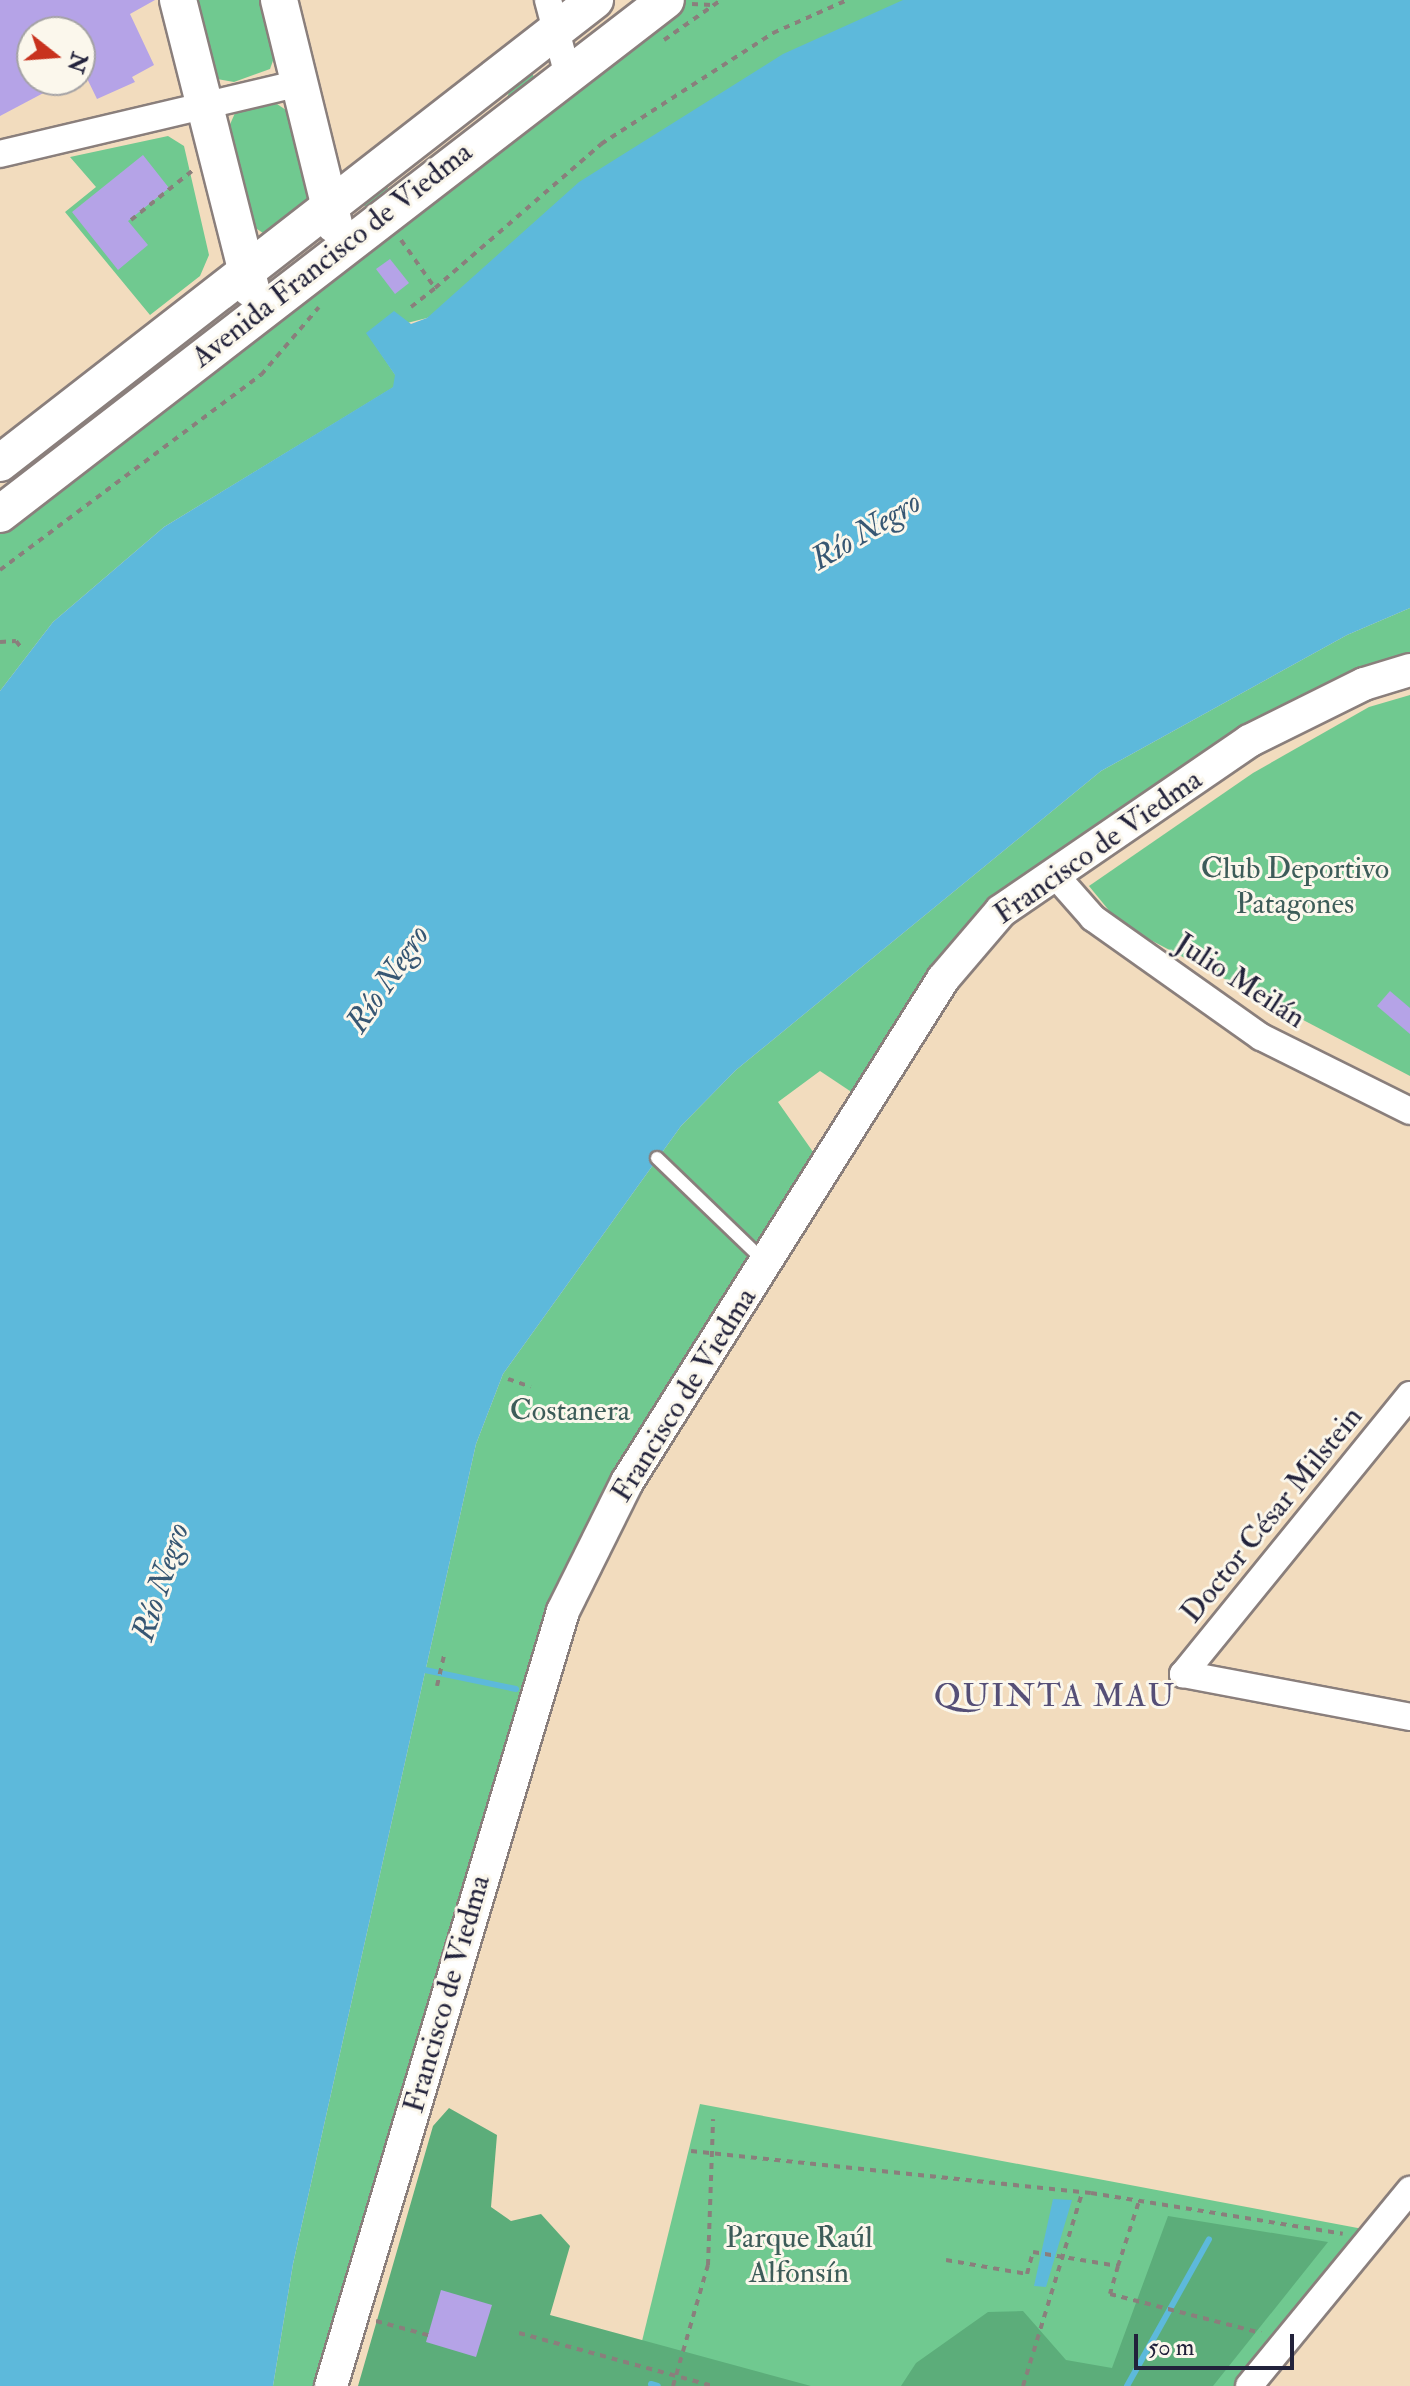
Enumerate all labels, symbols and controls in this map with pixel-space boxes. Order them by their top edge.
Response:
north arrow [16,16,96,96]
text: N [61,49,93,76]
street label: Avenida Francisco de Viedma [185,134,479,376]
water label: Río Negro [804,483,928,579]
street label: Francisco de Viedma [987,762,1209,932]
park label: Club Deportivo Patagones [1201,851,1389,922]
water label: Río Negro [338,918,438,1040]
street label: Julio Meilán [1168,926,1312,1036]
street label: Francisco de Viedma [604,1281,764,1509]
park label: Costanera [510,1393,630,1429]
street label: Doctor César Milstein [1174,1400,1370,1630]
water label: Río Negro [124,1518,198,1646]
district label: QUINTA MAU [934,1677,1176,1715]
street label: Francisco de Viedma [396,1871,498,2117]
park label: Parque Raúl Alfonsín [725,2220,873,2290]
scale bar [1138,2318,1298,2368]
text: 50 m [1148,2332,1194,2363]

